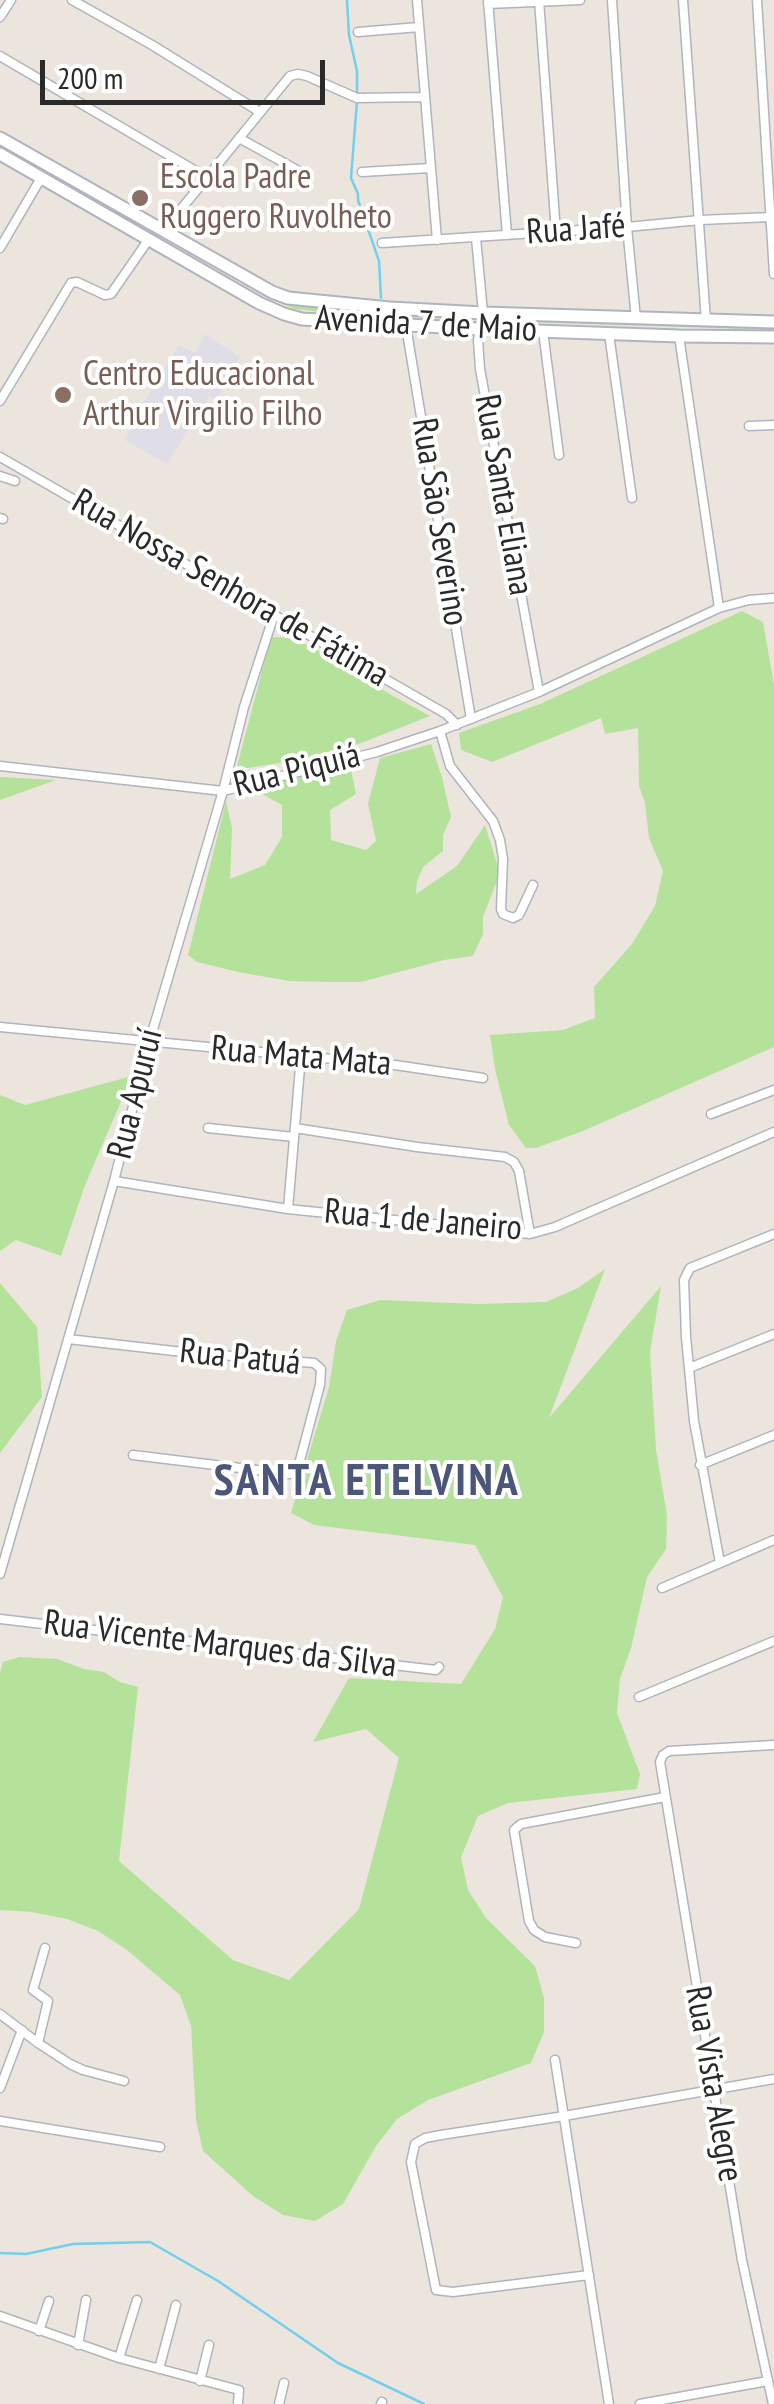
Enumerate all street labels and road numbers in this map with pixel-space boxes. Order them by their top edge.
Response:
street label: Rua Jafé [525,206,627,254]
street label: Avenida 7 de Maio [314,298,538,352]
street label: Rua Santa Eliana [465,391,541,599]
street label: Rua São Severino [402,415,476,629]
street label: Rua Nossa Senhora de Fátima [64,481,396,697]
street label: Rua Piquiá [229,735,365,807]
street label: Rua Apuruí [100,1025,172,1163]
street label: Rua Mata Mata [209,1028,393,1086]
street label: Rua 1 de Janeiro [322,1191,524,1251]
street label: Rua Patuá [178,1331,302,1385]
street label: Rua Vicente Marques da Silva [41,1603,399,1687]
street label: Rua Vista Alegre [675,1983,751,2185]

